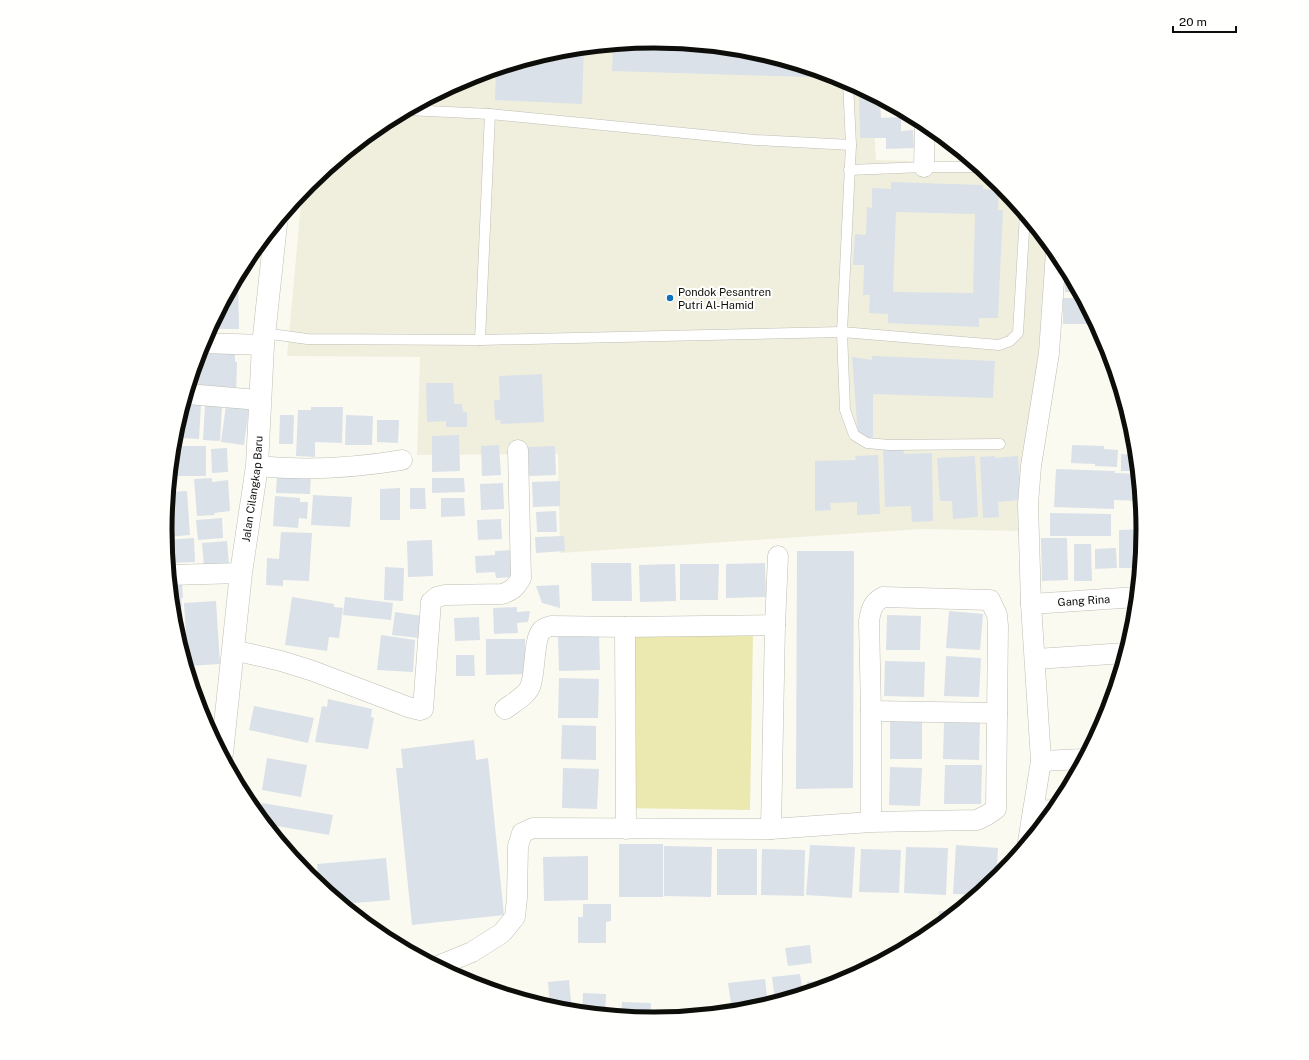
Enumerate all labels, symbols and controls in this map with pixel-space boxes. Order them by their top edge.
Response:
scale bar [1173,8,1236,34]
text: 20 m [1179,15,1207,29]
place label: Pondok Pesantren Putri Al-Hamid [678,286,771,311]
marker: Pondok Pesantren Putri Al-Hamid [665,293,675,303]
street label: Jalan Cilangkap Baru [240,435,264,543]
street label: Gang Rina [1057,593,1111,608]

